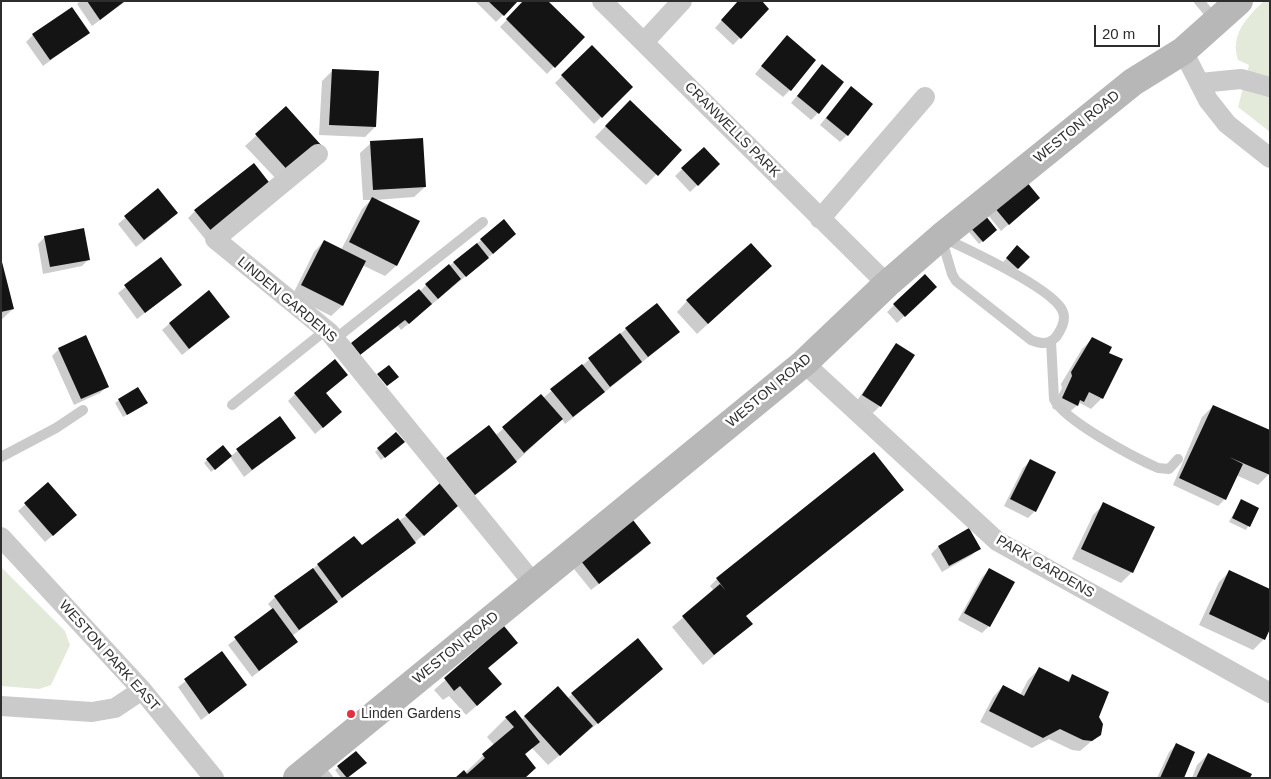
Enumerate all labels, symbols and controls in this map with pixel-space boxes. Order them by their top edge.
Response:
scale bar [1096,15,1162,47]
text: 20 m [1102,25,1135,42]
street label: CRANWELLS PARK [681,79,783,181]
street label: WESTON ROAD [1031,87,1123,167]
street label: LINDEN GARDENS [234,254,340,346]
street label: WESTON ROAD [723,351,815,431]
street label: PARK GARDENS [993,532,1097,602]
street label: WESTON PARK EAST [55,597,163,715]
street label: WESTON ROAD [410,608,502,688]
place label: Linden Gardens [361,706,461,722]
marker: Linden Gardens [345,708,357,720]

